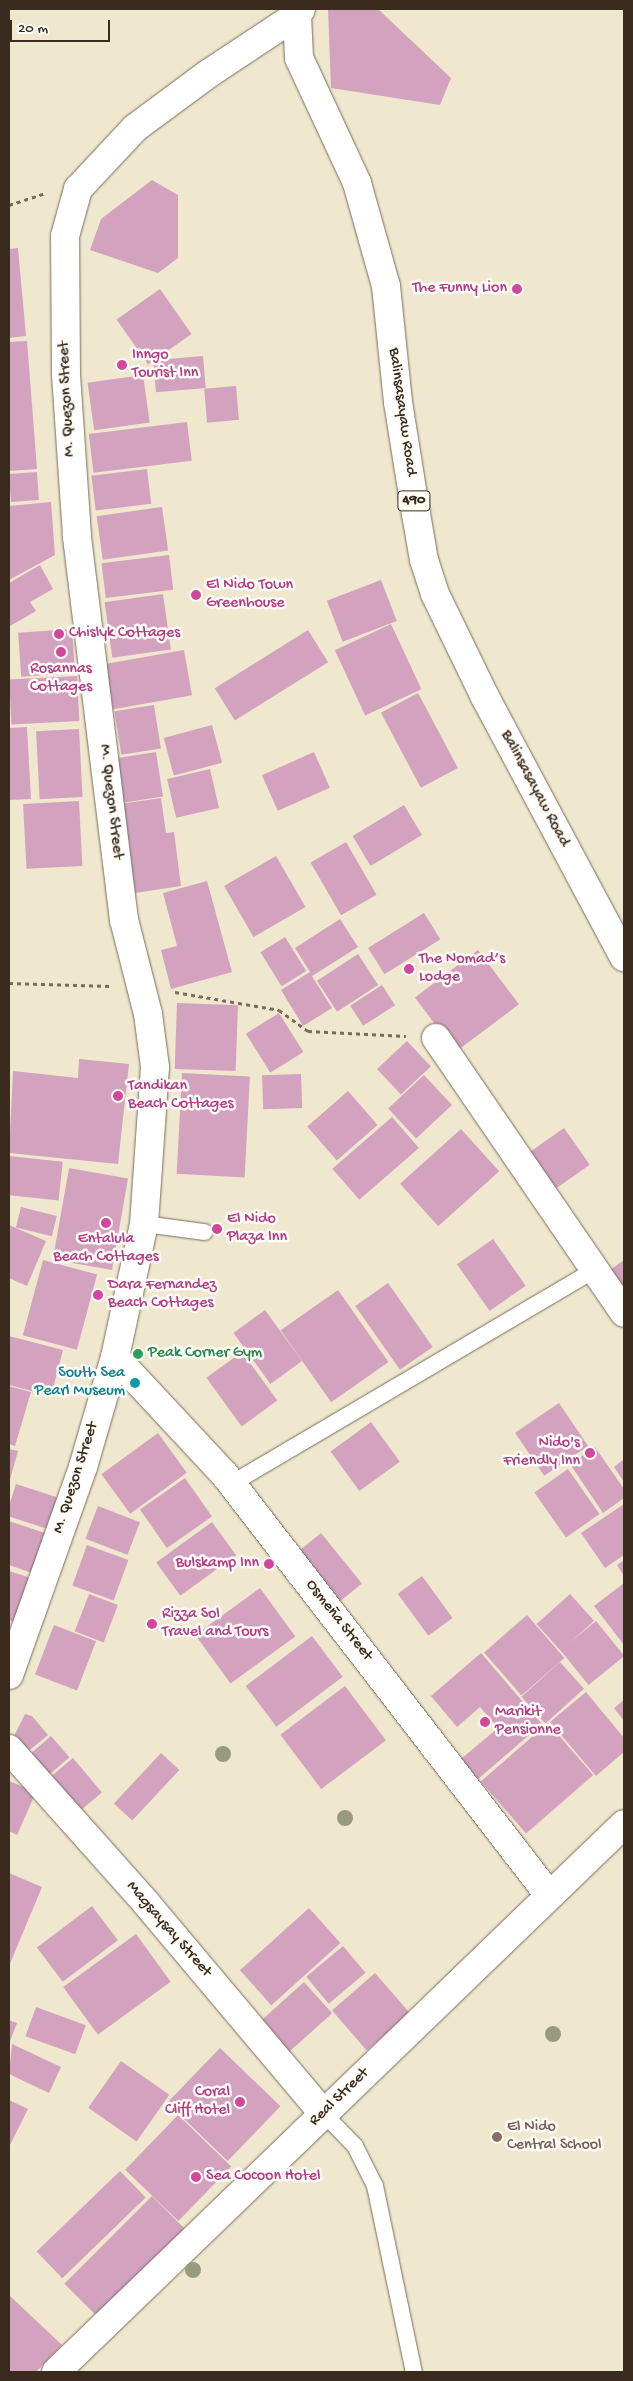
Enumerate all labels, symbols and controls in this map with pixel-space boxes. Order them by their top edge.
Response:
scale bar [12,10,112,42]
text: 20 m [18,20,48,38]
place label: The Funny Lion [412,279,507,299]
marker: The Funny Lion [511,283,523,295]
street label: M. Quezon Street [55,341,81,457]
place label: Inngo Tourist Inn [132,346,198,384]
street label: Balinsasayaw Road [383,347,419,477]
marker: Inngo Tourist Inn [116,359,128,371]
road number: 490 [396,488,432,514]
place label: El Nido Town Greenhouse [206,576,293,614]
marker: El Nido Town Greenhouse [190,589,202,601]
place label: Chislyk Cottages [69,624,180,644]
marker: Chislyk Cottages [53,628,65,640]
marker: Rosannas Cottages [55,646,67,658]
place label: Rosannas Cottages [30,660,92,698]
street label: Balinsasayaw Road [495,728,573,850]
street label: M. Quezon Street [93,743,127,861]
place label: The Nomad’s Lodge [419,950,505,988]
marker: The Nomad’s Lodge [403,963,415,975]
place label: Tandikan Beach Cottages [128,1077,233,1115]
marker: Tandikan Beach Cottages [112,1090,124,1102]
place label: El Nido Plaza Inn [227,1210,287,1248]
marker: Entalula Beach Cottages [100,1217,112,1229]
marker: El Nido Plaza Inn [211,1223,223,1235]
place label: Entalula Beach Cottages [53,1230,159,1268]
place label: Dara Fernandez Beach Cottages [108,1276,217,1314]
marker: Dara Fernandez Beach Cottages [92,1289,104,1301]
place label: Peak Corner Gym [148,1344,262,1364]
marker: Peak Corner Gym [132,1348,144,1360]
place label: South Sea Pearl Museum [34,1364,125,1402]
marker: South Sea Pearl Museum [129,1377,141,1389]
street label: M. Quezon Street [50,1420,104,1536]
place label: Nido's Friendly Inn [503,1434,580,1472]
marker: Nido's Friendly Inn [584,1447,596,1459]
place label: Bulskamp Inn [176,1554,259,1574]
marker: Bulskamp Inn [263,1558,275,1570]
street label: Osmeña Street [300,1576,376,1666]
place label: Rizza Sol Travel and Tours [162,1605,268,1643]
marker: Rizza Sol Travel and Tours [146,1618,158,1630]
place label: Marikit Pensionne [495,1703,561,1741]
marker: Marikit Pensionne [479,1716,491,1728]
street label: Magsaysay Street [121,1878,215,1982]
street label: Real Street [306,2065,374,2131]
place label: Coral Cliff Hotel [165,2083,230,2121]
marker: Coral Cliff Hotel [234,2096,246,2108]
place label: El Nido Central School [507,2118,602,2156]
marker: El Nido Central School [491,2131,503,2143]
place label: Sea Cocoon Hotel [206,2167,321,2187]
marker: Sea Cocoon Hotel [190,2171,202,2183]

